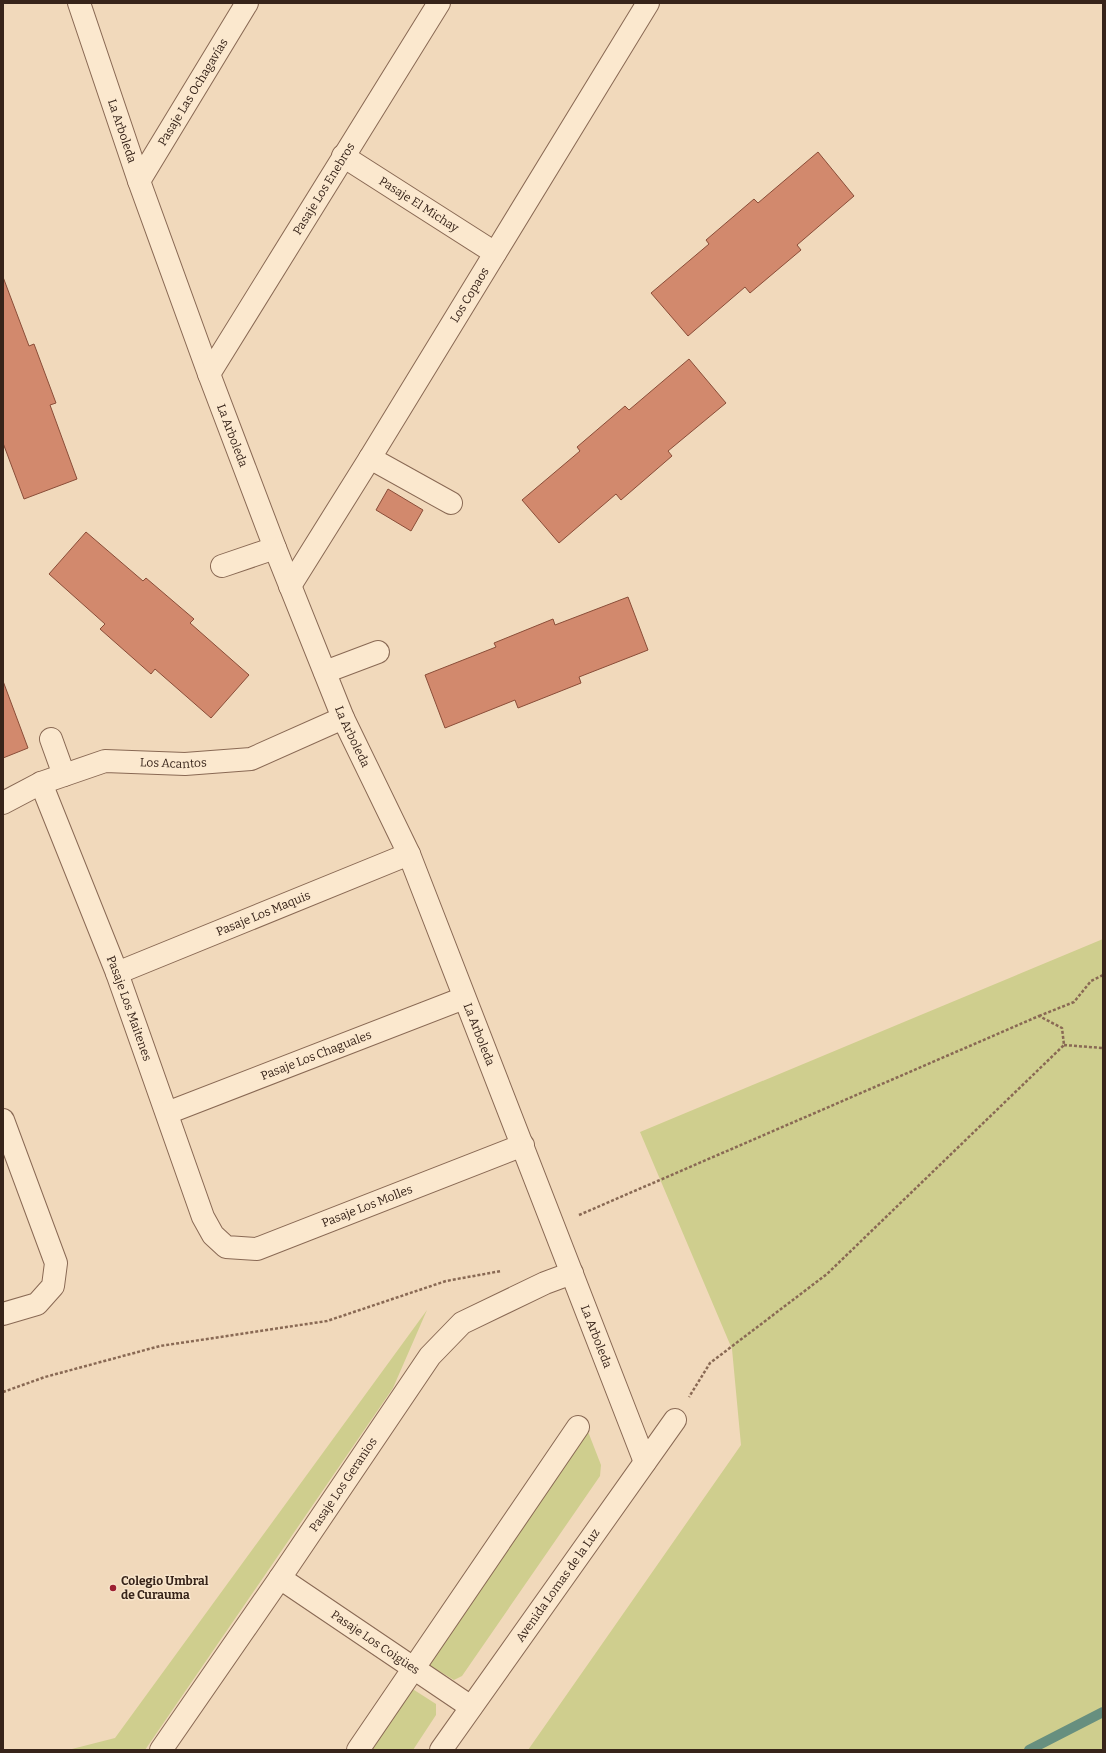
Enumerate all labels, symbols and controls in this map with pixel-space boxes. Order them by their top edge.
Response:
street label: Pasaje Las Ochagavías [155,36,231,148]
street label: La Arboleda [105,97,139,165]
street label: Pasaje Los Enebros [290,140,358,237]
street label: Pasaje El Michay [376,174,462,235]
street label: Los Copaos [447,265,492,325]
street label: La Arboleda [214,402,251,469]
street label: La Arboleda [332,704,373,770]
street label: Los Acantos [140,755,207,771]
street label: Pasaje Los Maquis [214,888,313,939]
street label: Pasaje Los Maitenes [104,954,155,1063]
street label: La Arboleda [460,1001,498,1068]
street label: Pasaje Los Chaguales [259,1027,374,1083]
street label: Pasaje Los Molles [320,1182,415,1230]
street label: La Arboleda [578,1303,615,1370]
street label: Pasaje Los Geranios [306,1435,380,1534]
street label: Avenida Lomas de la Luz [513,1526,603,1644]
place label: Colegio Umbral de Curauma [121,1574,209,1602]
marker: Colegio Umbral de Curauma [108,1583,118,1593]
street label: Pasaje Los Coigües [328,1607,423,1677]

